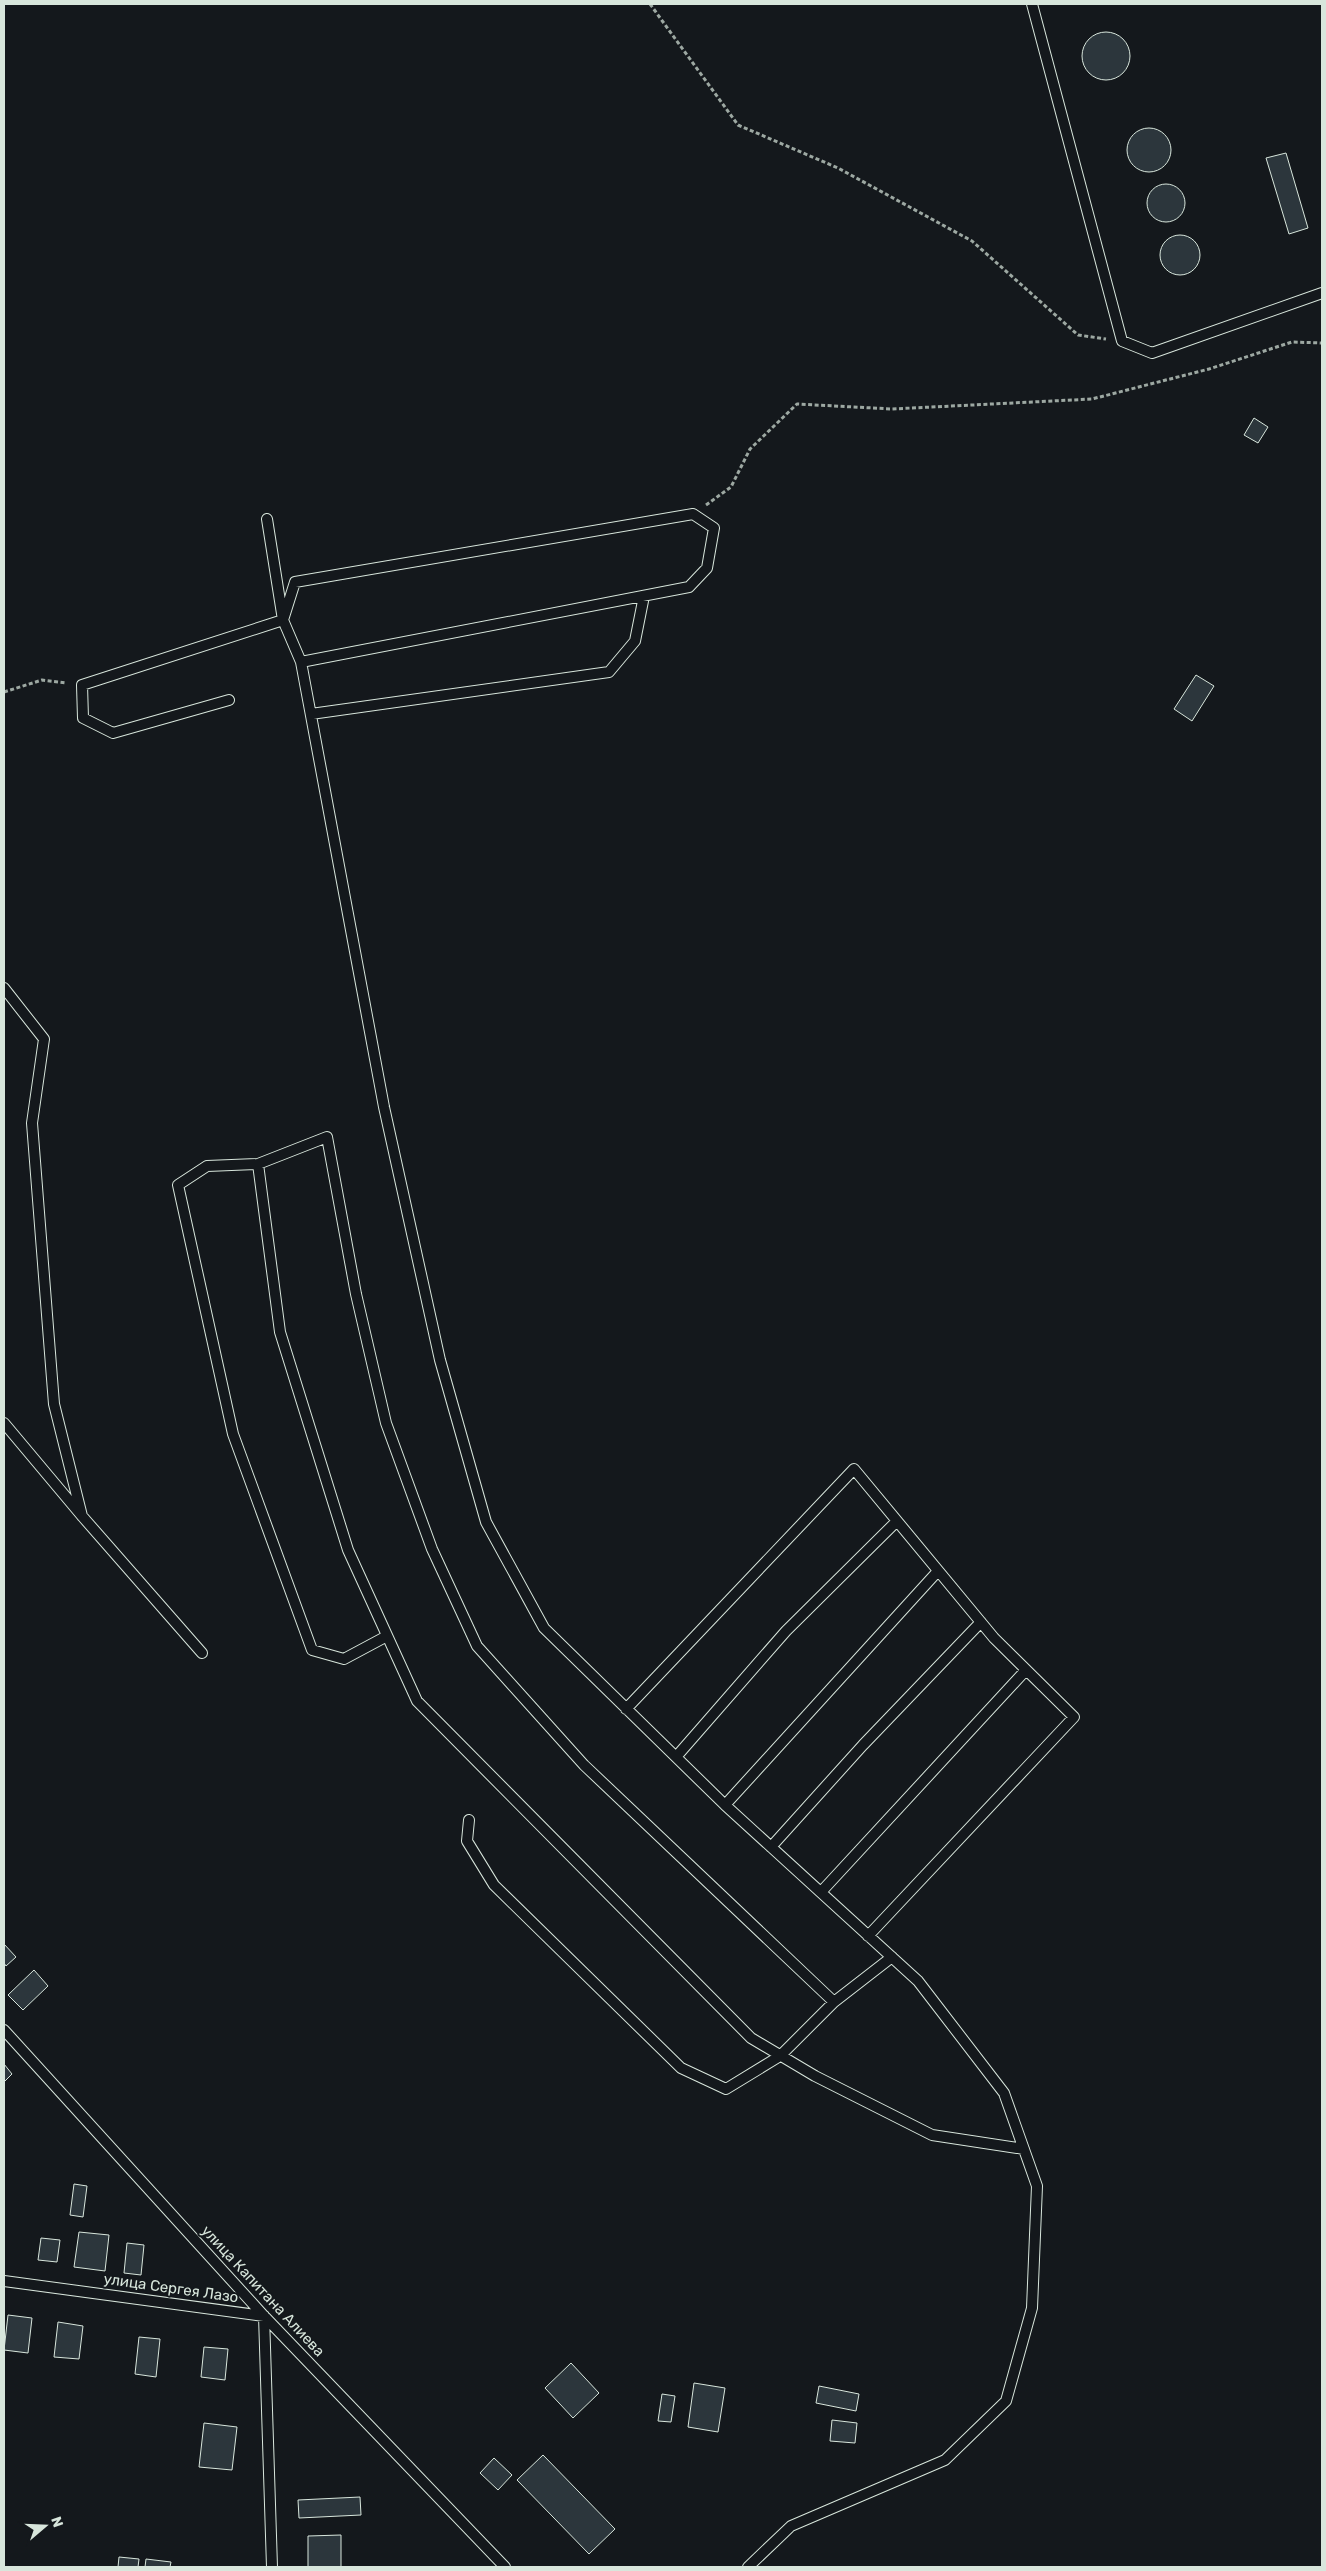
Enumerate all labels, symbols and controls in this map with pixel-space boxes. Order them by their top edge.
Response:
street label: улица Капитана Алиева [198,2222,328,2360]
street label: улица Сергея Лазо [102,2270,240,2306]
north arrow [20,2501,70,2551]
text: N [47,2514,66,2529]

